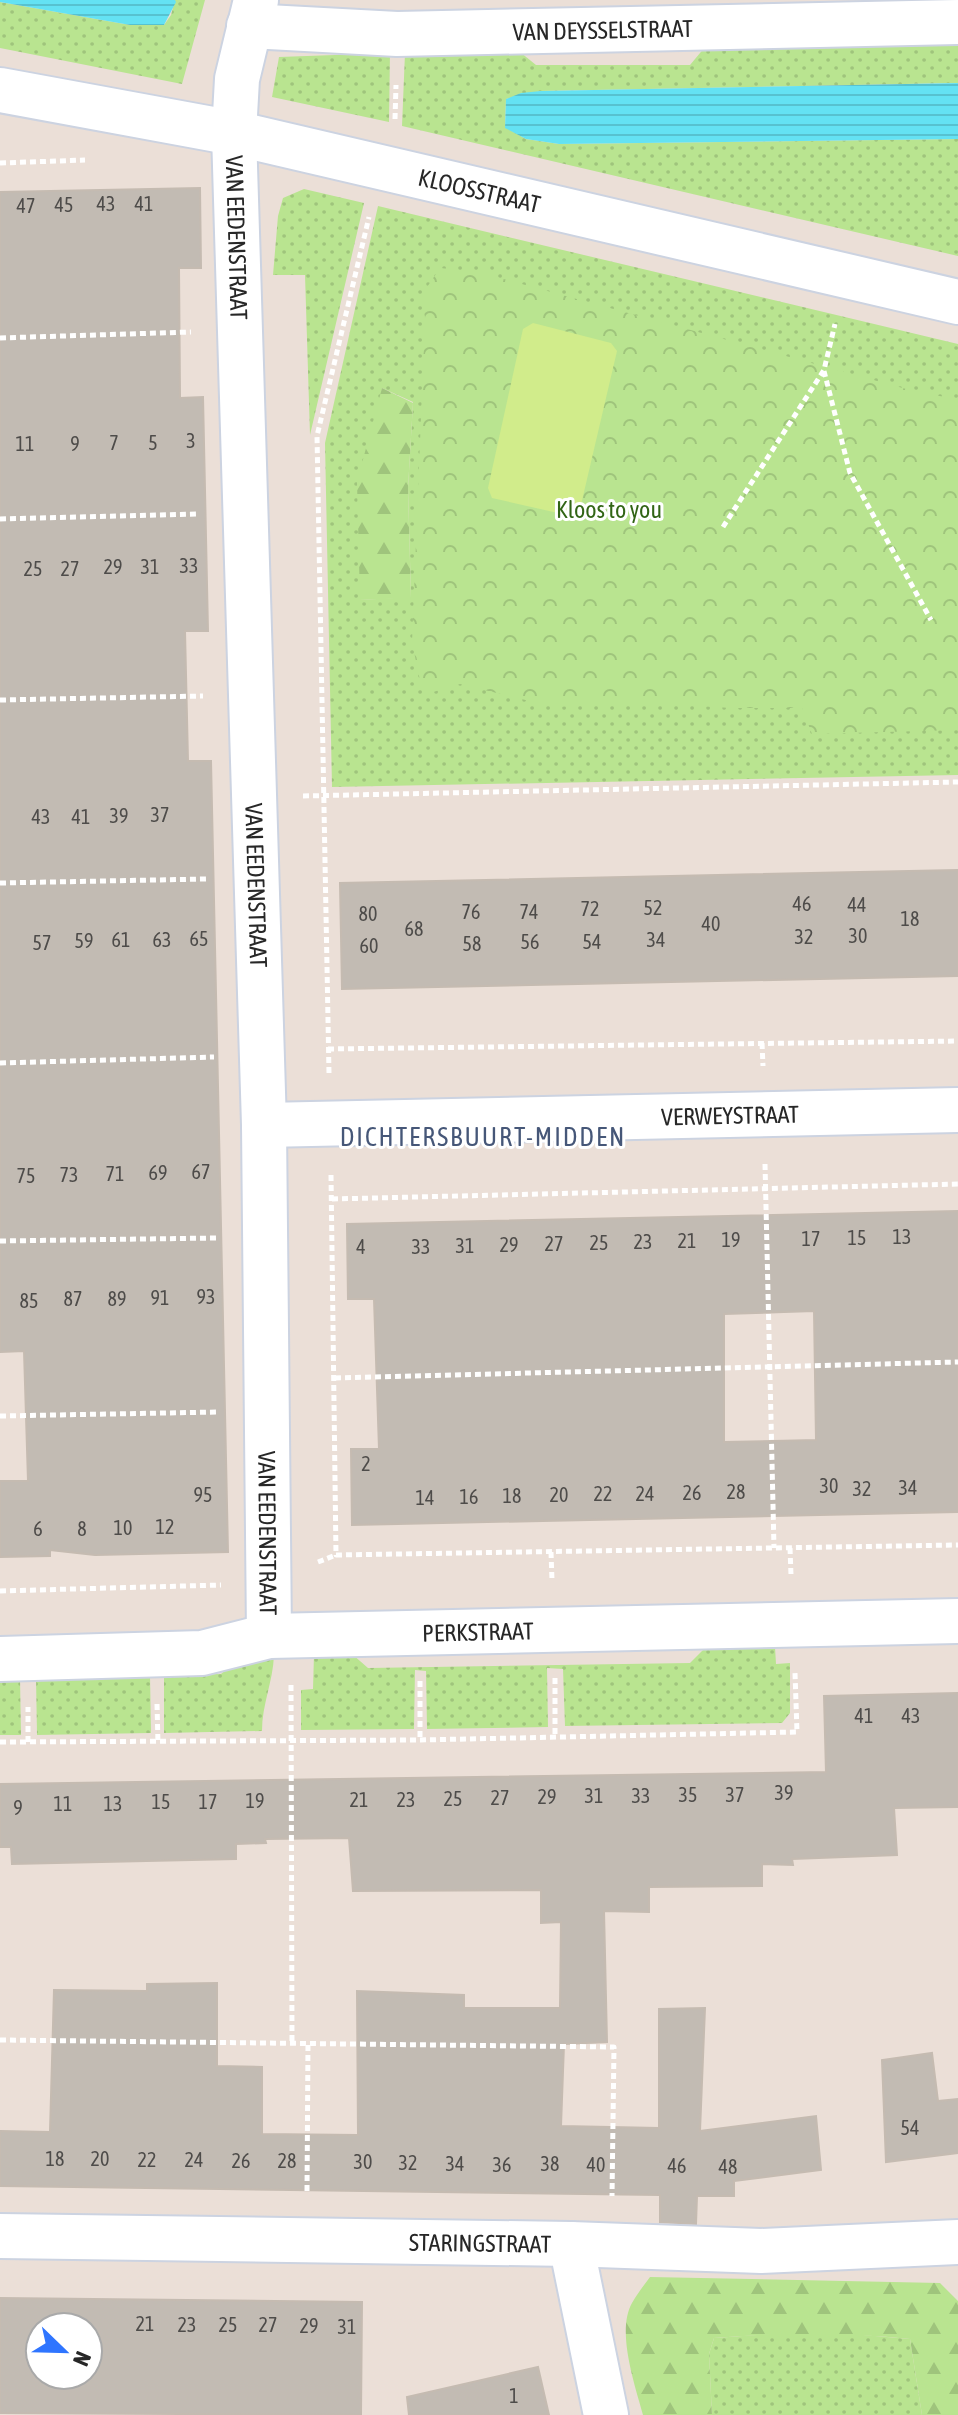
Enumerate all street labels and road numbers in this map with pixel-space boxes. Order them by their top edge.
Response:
street label: VAN DEYSSELSTRAAT [512,14,694,45]
street label: VAN EEDENSTRAAT [221,155,253,321]
street label: KLOOSSTRAAT [416,163,544,218]
street label: VAN EEDENSTRAAT [241,803,273,968]
street label: VERWEYSTRAAT [661,1100,800,1130]
street label: VAN EEDENSTRAAT [254,1451,282,1616]
street label: PERKSTRAAT [422,1617,534,1646]
street label: STARINGSTRAAT [409,2228,552,2257]

